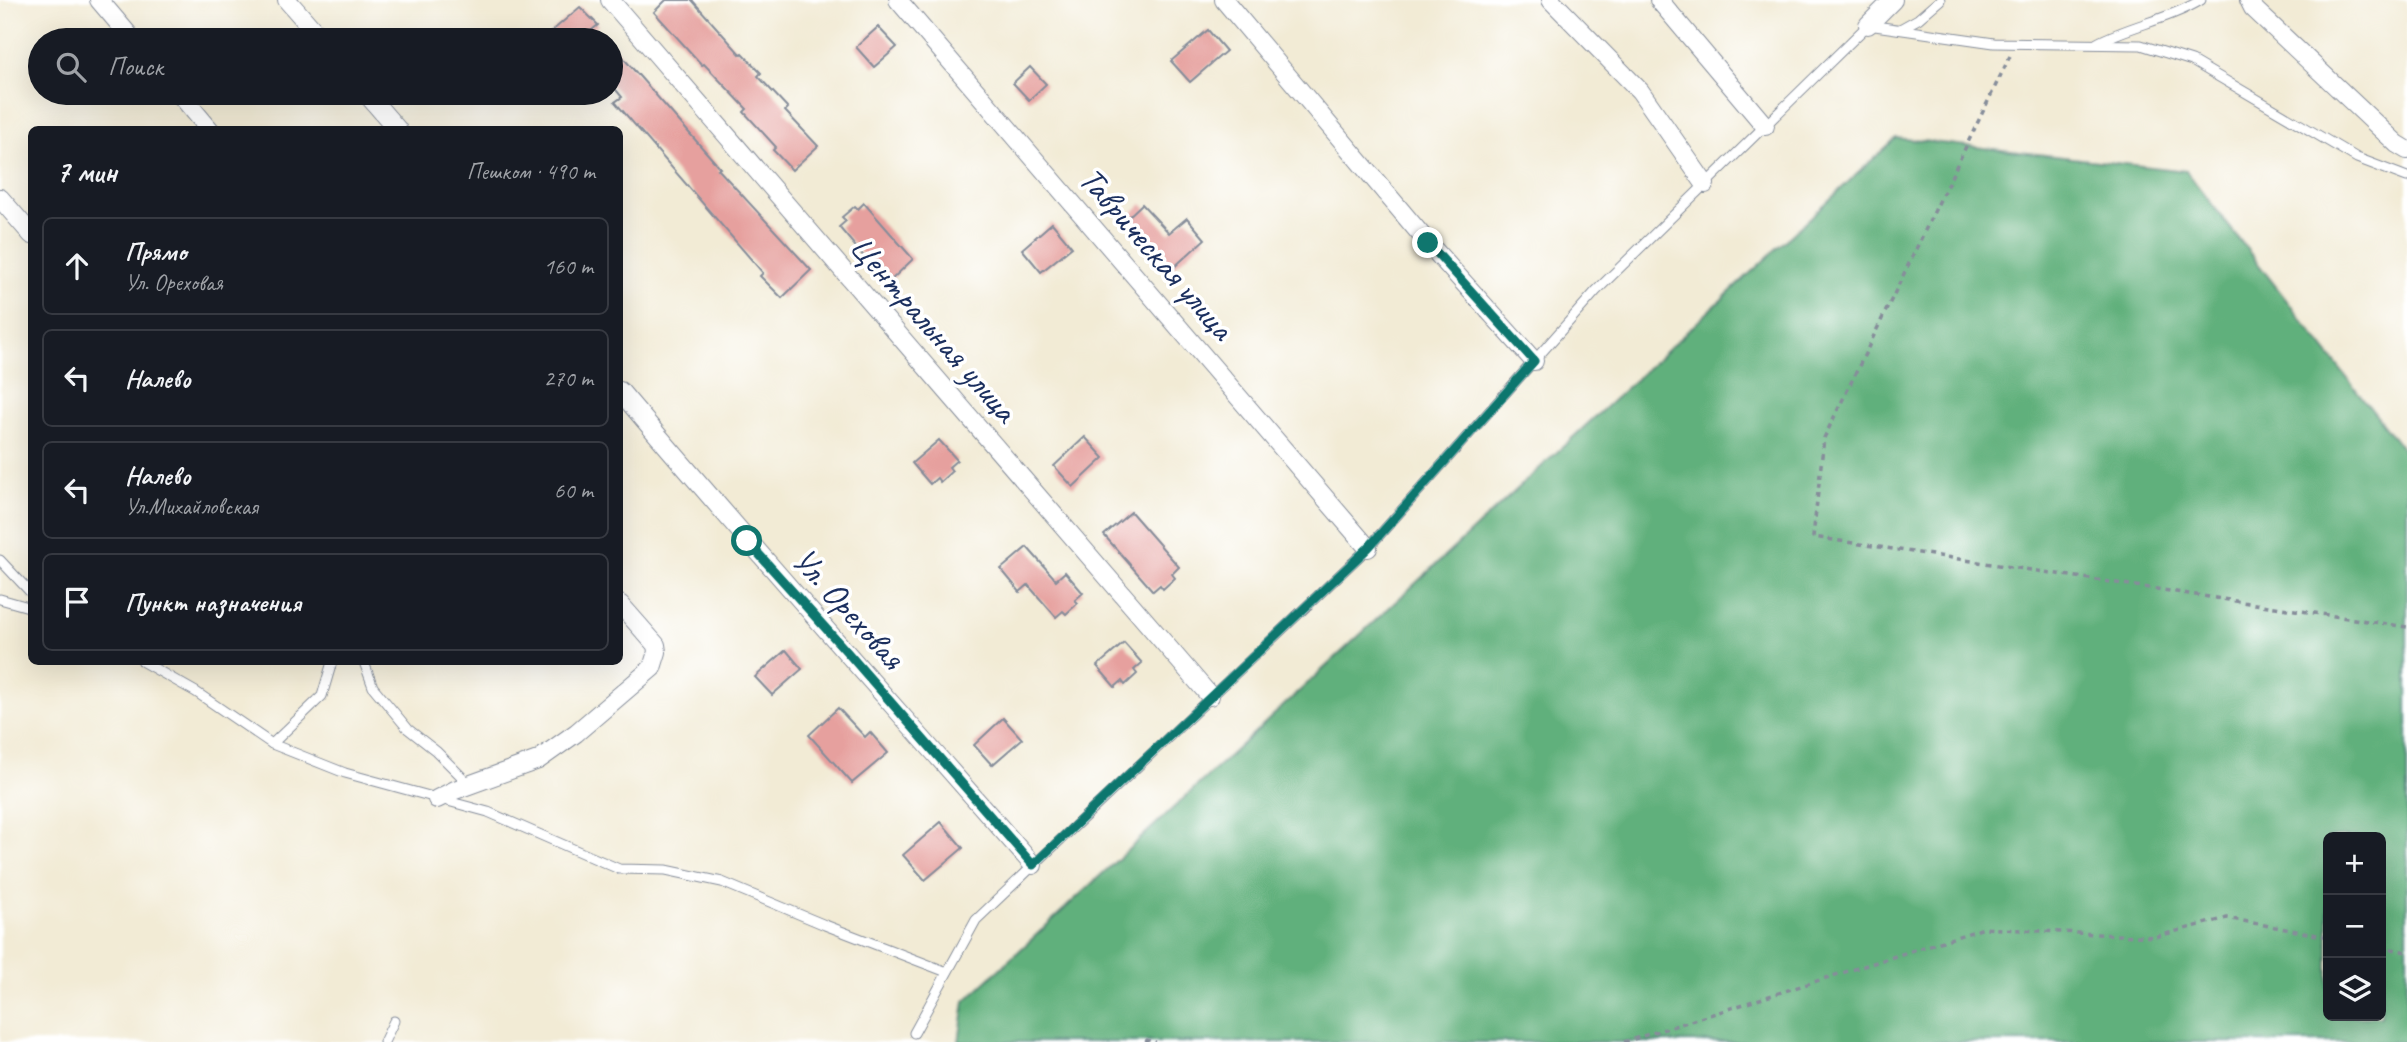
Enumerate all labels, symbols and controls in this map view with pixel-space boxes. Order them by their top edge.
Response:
search box [28,28,623,105]
icon: search [52,48,90,86]
text: Поиск [108,50,163,83]
text: 7 мин [56,153,117,191]
text: Пешком · 490 m [467,157,595,186]
street label: Таврическая улица [1069,158,1245,351]
street label: Центральная улица [840,225,1029,434]
route end [1412,227,1443,258]
text: Прямо [125,235,187,268]
icon: ahead [58,247,96,285]
text: 160 m [544,252,593,281]
text: Ул. Ореховая [125,268,223,297]
icon: left [58,359,96,397]
text: Налево [125,362,191,395]
text: 270 m [544,364,593,393]
text: Налево [125,459,191,492]
icon: left [58,471,96,509]
text: 60 m [554,476,593,505]
text: Ул.Михайловская [125,492,258,521]
route start [731,525,762,556]
street label: Ул. Ореховая [782,538,916,680]
icon: arrive [58,583,96,621]
text: Пункт назначения [125,586,301,619]
map controls [2323,832,2386,1021]
button: + [2323,832,2386,895]
button: − [2323,895,2386,958]
button: layers [2323,958,2386,1021]

